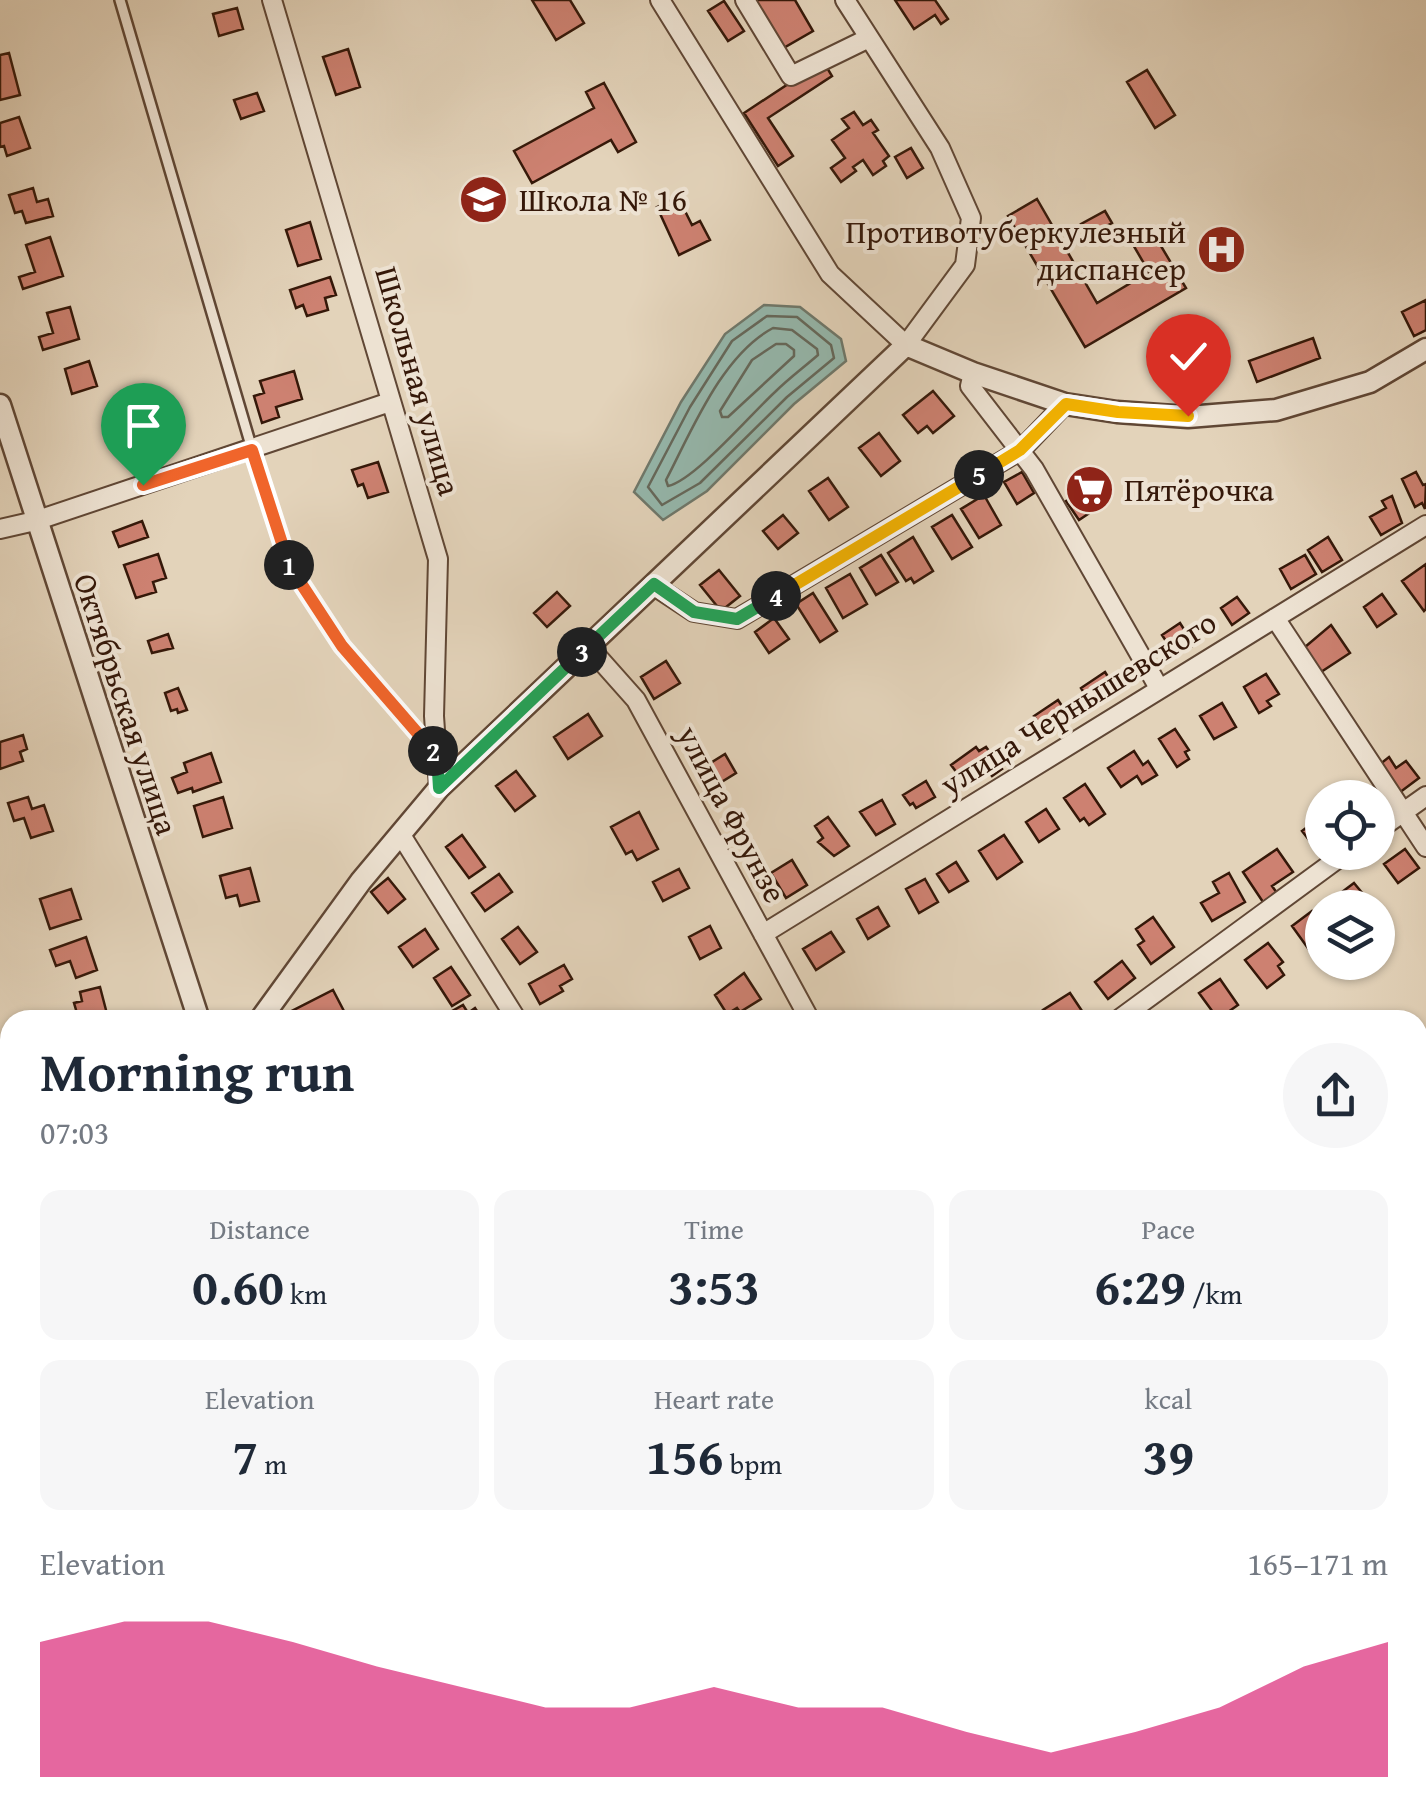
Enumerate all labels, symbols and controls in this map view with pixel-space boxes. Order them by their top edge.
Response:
school or university icon: Школа № 16 [458,174,510,226]
place label: Школа № 16 [519,176,687,223]
place label: Противотуберкулезный диспансер [845,208,1186,292]
hospital icon: Противотуберкулезный диспансер [1195,224,1247,276]
street label: Школьная улица [363,261,474,501]
pin [1146,314,1231,417]
icon: check [1161,329,1216,384]
pin [101,383,186,486]
icon: arrive [116,398,171,453]
pin: 5 [954,450,1004,500]
text: 5 [972,454,986,495]
supermarket icon: Пятёрочка [1063,464,1115,516]
place label: Пятёрочка [1124,466,1275,513]
pin: 1 [264,540,314,590]
text: 1 [282,544,296,585]
street label: Октябрьская улица [62,567,191,841]
pin: 4 [751,571,801,621]
text: 4 [769,575,783,616]
street label: улица Чернышевского [930,598,1225,807]
pin: 3 [557,627,607,677]
text: 3 [575,631,589,672]
street label: улица Фрунзе [665,716,799,911]
pin: 2 [408,726,458,776]
text: 2 [426,730,440,771]
map controls [1305,780,1395,980]
button: locate [1305,780,1395,870]
button: layers [1305,890,1395,980]
text: Morning run [40,1031,354,1111]
button: share [1283,1043,1388,1148]
text: 07:03 [40,1109,109,1156]
text: Distance [209,1208,310,1249]
text: Time [684,1208,744,1249]
text: Pace [1141,1208,1195,1249]
text: 0.60 [192,1249,284,1322]
text: 3:53 [668,1249,760,1322]
text: 6:29 [1094,1249,1186,1322]
text: km [284,1273,327,1314]
text: /km [1186,1273,1242,1314]
text: Elevation [205,1378,314,1419]
text: Heart rate [654,1378,774,1419]
text: kcal [1144,1378,1192,1419]
text: 7 [232,1419,258,1492]
text: 156 [646,1419,724,1492]
text: 39 [1142,1419,1194,1492]
text: m [258,1443,287,1484]
text: bpm [724,1443,782,1484]
text: Elevation [40,1540,165,1587]
text: 165–171 m [1247,1540,1388,1587]

